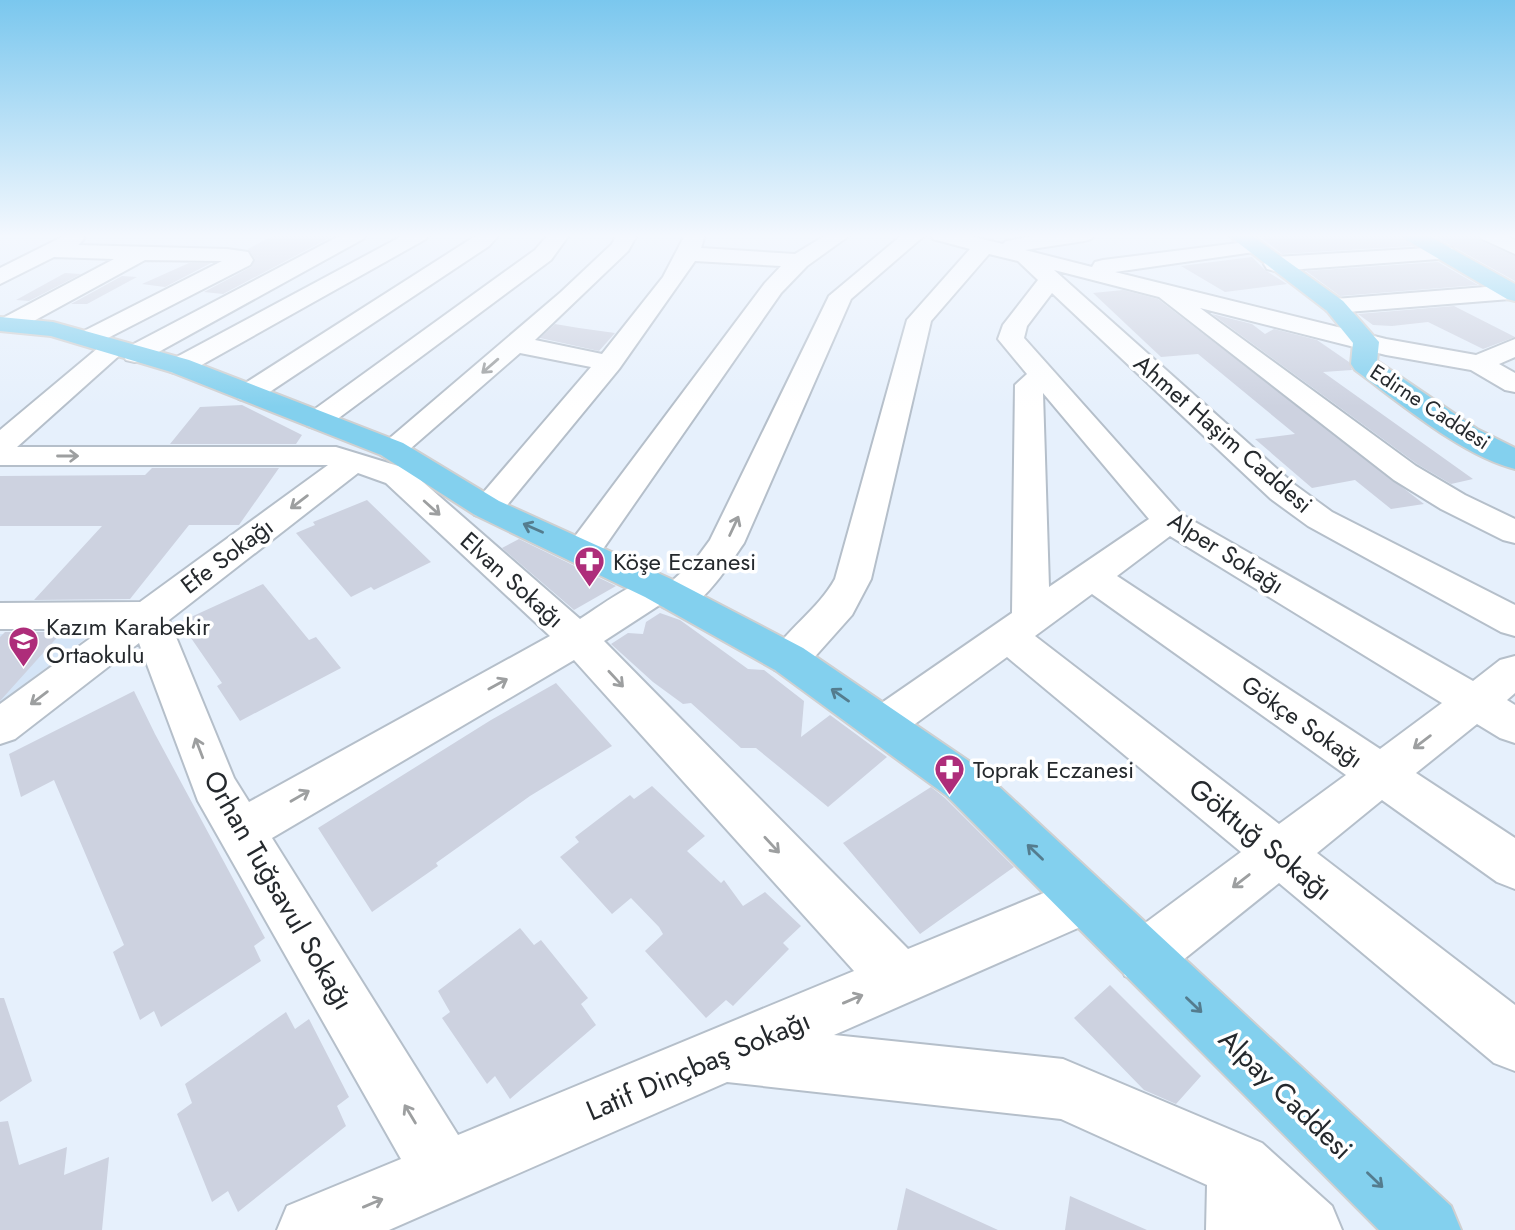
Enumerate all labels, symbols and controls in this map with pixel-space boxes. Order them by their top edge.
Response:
street label: Ahmet Haşim Caddesi [1126,346,1320,521]
street label: Edirne Caddesi [1364,357,1496,457]
one-way arrow [481,358,499,374]
one-way arrow [56,449,79,463]
one-way arrow [290,495,309,509]
one-way arrow [423,499,440,516]
street label: Alper Sokağı [1161,503,1291,602]
street label: Efe Sokağı [173,509,280,602]
one-way arrow [728,516,741,537]
one-way arrow [522,521,544,534]
street label: Elvan Sokağı [453,523,572,636]
place label: Köşe Eczanesi [613,544,756,579]
pharmacy icon: Köşe Eczanesi [573,545,607,589]
place label: Kazım Karabekir Ortaokulu [46,609,211,672]
school or university icon: Kazım Karabekir Ortaokulu [6,624,40,668]
street label: Gökçe Sokağı [1234,667,1370,776]
one-way arrow [607,670,624,687]
one-way arrow [487,677,508,690]
one-way arrow [831,688,850,702]
one-way arrow [30,690,49,705]
one-way arrow [1413,735,1432,749]
one-way arrow [192,737,204,759]
place label: Toprak Eczanesi [973,752,1134,787]
pharmacy icon: Toprak Eczanesi [933,753,967,797]
street label: Orhan Tuğsavul Sokağı [193,763,364,1018]
street label: Göktuğ Sokağı [1180,768,1341,910]
one-way arrow [290,789,310,803]
one-way arrow [764,836,781,853]
one-way arrow [1027,844,1044,861]
one-way arrow [1233,873,1251,888]
one-way arrow [842,991,863,1004]
one-way arrow [1185,996,1202,1013]
street label: Latif Dinçbaş Sokağı [580,1000,817,1131]
street label: Alpay Caddesi [1209,1020,1362,1169]
one-way arrow [403,1104,417,1124]
one-way arrow [1366,1171,1383,1188]
one-way arrow [362,1196,384,1209]

